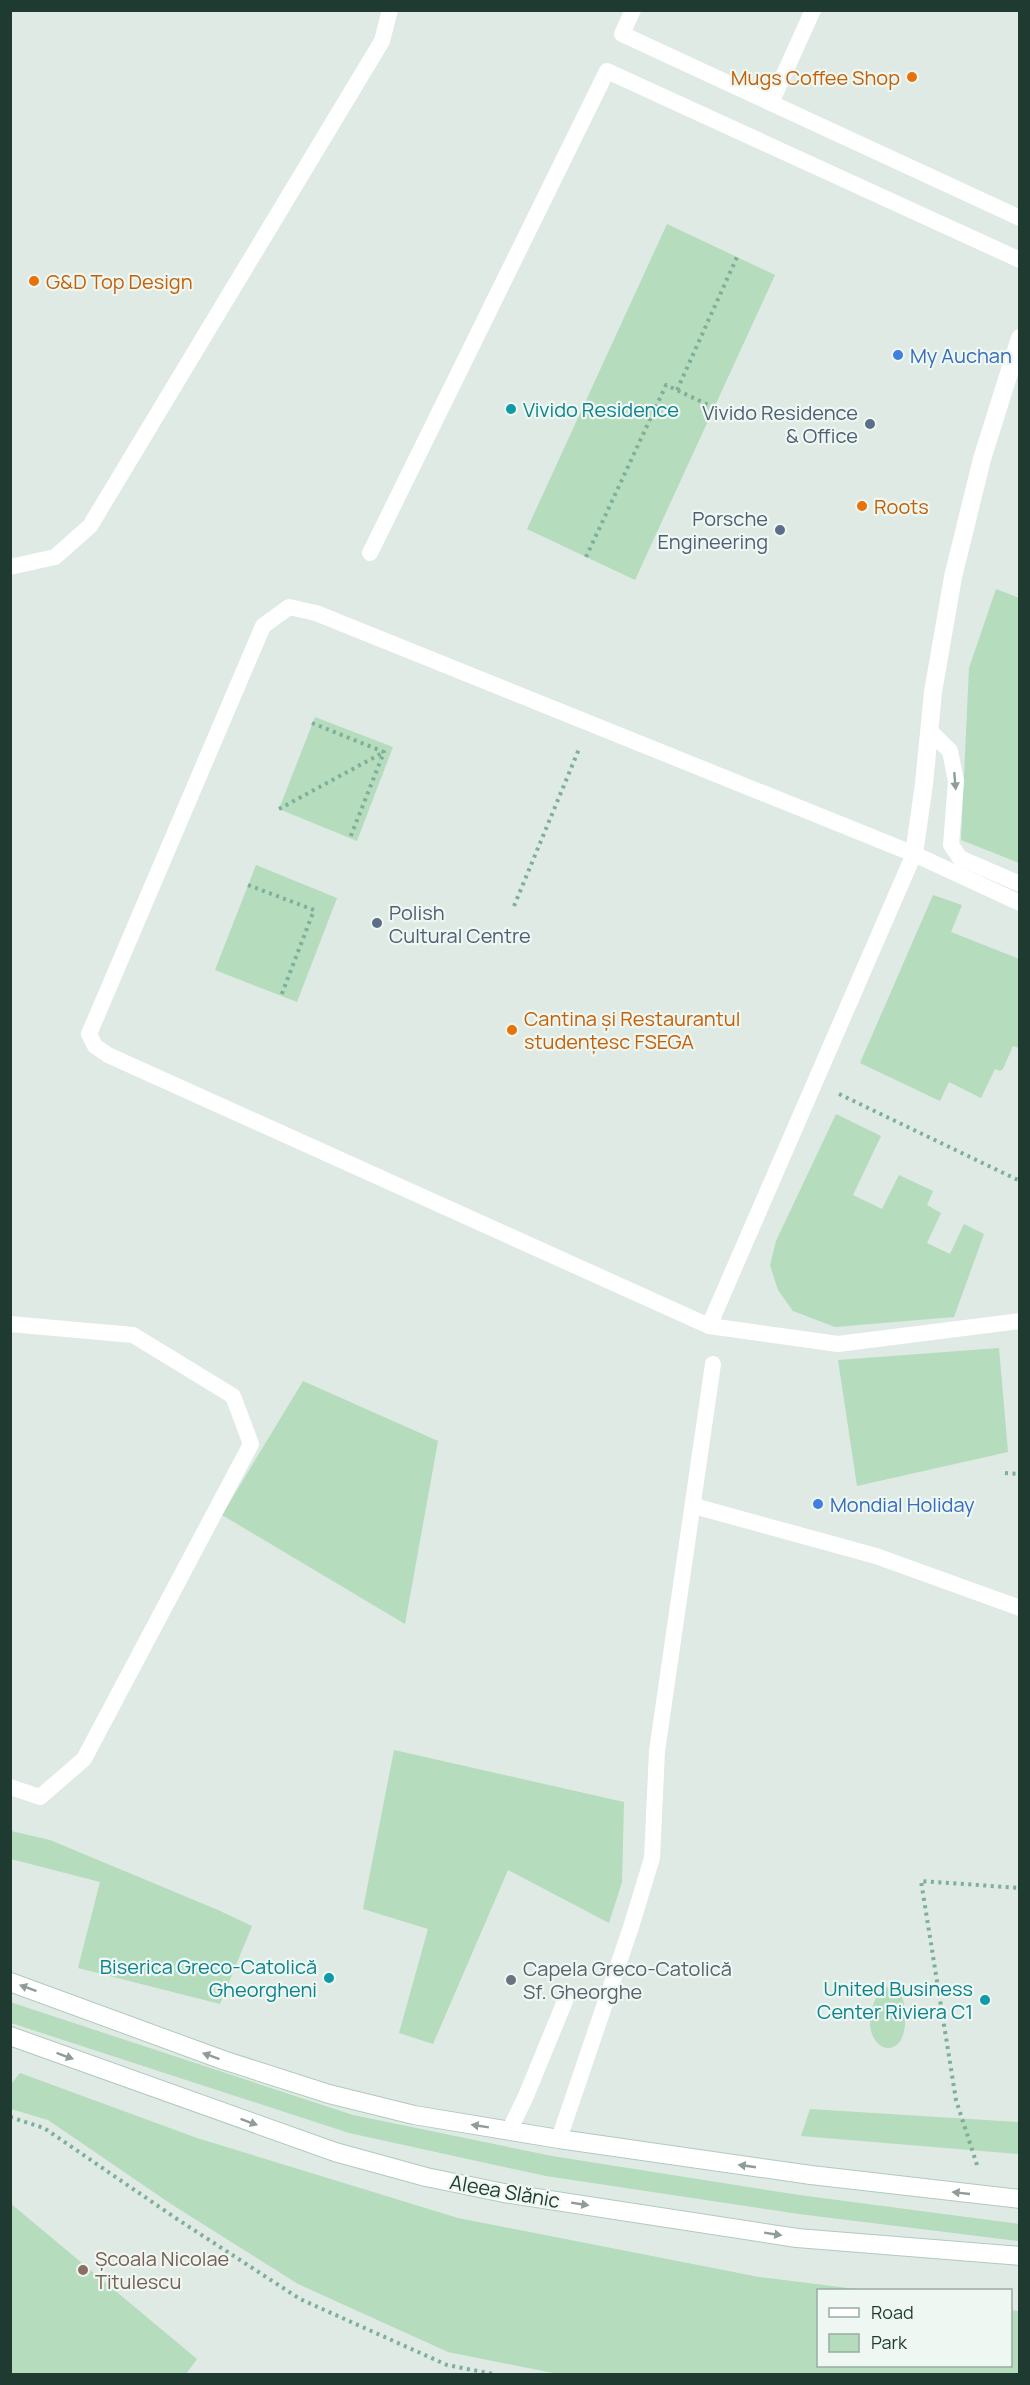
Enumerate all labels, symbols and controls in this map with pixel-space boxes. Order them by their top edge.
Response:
place label: Mugs Coffee Shop [731,64,900,91]
marker: Mugs Coffee Shop [905,70,919,84]
place label: G&D Top Design [46,268,193,295]
marker: G&D Top Design [27,274,41,288]
place label: My Auchan [910,342,1012,369]
marker: My Auchan [891,348,905,362]
place label: Vivido Residence [523,396,679,423]
place label: Vivido Residence & Office [702,399,858,449]
marker: Vivido Residence [504,402,518,416]
marker: Vivido Residence & Office [863,417,877,431]
place label: Roots [874,493,929,520]
marker: Roots [855,499,869,513]
place label: Porsche Engineering [657,505,768,555]
marker: Porsche Engineering [773,523,787,537]
one-way arrow [950,771,960,790]
place label: Polish Cultural Centre [389,899,531,949]
marker: Polish Cultural Centre [370,916,384,930]
place label: Cantina și Restaurantul studențesc FSEGA [524,1005,740,1055]
marker: Cantina și Restaurantul studențesc FSEGA [505,1023,519,1037]
place label: Mondial Holiday [830,1491,975,1518]
marker: Mondial Holiday [811,1497,825,1511]
place label: Biserica Greco-Catolică Gheorgheni [100,1953,317,2003]
place label: Capela Greco-Catolică Sf. Gheorghe [523,1955,732,2005]
marker: Biserica Greco-Catolică Gheorgheni [322,1971,336,1985]
marker: Capela Greco-Catolică Sf. Gheorghe [504,1973,518,1987]
place label: United Business Center Riviera C1 [817,1975,973,2025]
one-way arrow [19,1983,37,1992]
marker: United Business Center Riviera C1 [978,1993,992,2007]
one-way arrow [202,2050,220,2060]
one-way arrow [56,2052,74,2062]
one-way arrow [240,2117,258,2127]
one-way arrow [470,2121,489,2130]
one-way arrow [737,2162,756,2171]
street label: Aleea Slănic [448,2168,562,2214]
one-way arrow [952,2188,971,2198]
one-way arrow [571,2200,590,2209]
one-way arrow [763,2230,782,2239]
place label: Școala Nicolae Titulescu [95,2245,229,2295]
marker: Școala Nicolae Titulescu [76,2263,90,2277]
legend [817,2289,1012,2367]
text: Road [871,2300,914,2324]
text: Park [871,2330,908,2354]

